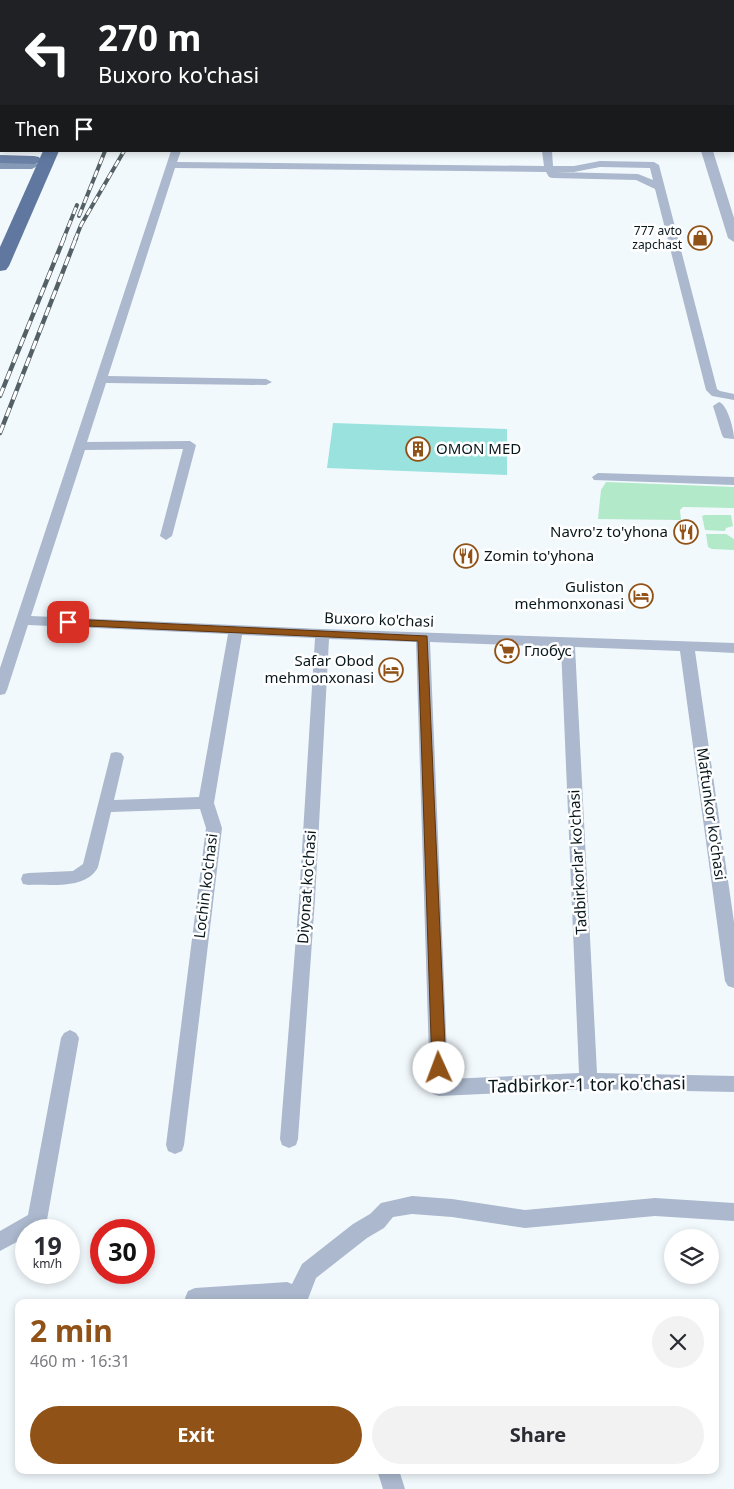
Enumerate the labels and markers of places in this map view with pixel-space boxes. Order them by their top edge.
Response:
place label: 777 avto zapchast [632,222,683,253]
shop icon: 777 avto zapchast [687,225,713,251]
building icon: OMON MED [405,436,431,462]
place label: OMON MED [436,438,521,458]
restaurant icon: Navro'z to'yhona [673,519,699,545]
place label: Navro'z to'yhona [550,521,668,541]
restaurant icon: Zomin to'yhona [453,543,479,569]
place label: Zomin to'yhona [484,545,594,565]
place label: Guliston mehmonxonasi [514,576,624,613]
hotel icon: Guliston mehmonxonasi [628,583,654,609]
pin [47,601,89,643]
supermarket icon: Глобус [494,638,520,664]
place label: Глобус [524,640,572,660]
place label: Safar Obod mehmonxonasi [264,650,374,687]
hotel icon: Safar Obod mehmonxonasi [378,657,404,683]

